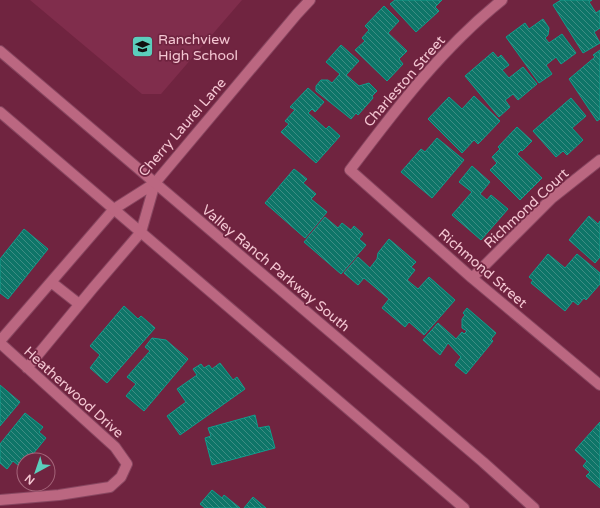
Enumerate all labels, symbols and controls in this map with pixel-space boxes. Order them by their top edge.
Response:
place label: Ranchview High School [158,31,238,64]
street label: Charleston Street [360,32,449,130]
school or university icon: Ranchview High School [130,34,156,60]
street label: Cherry Laurel Lane [135,75,230,180]
street label: Richmond Court [481,165,572,252]
street label: Valley Ranch Parkway South [198,201,353,335]
street label: Richmond Street [435,225,531,312]
street label: Heatherwood Drive [20,343,127,442]
north arrow [16,452,56,492]
text: N [22,471,37,487]

